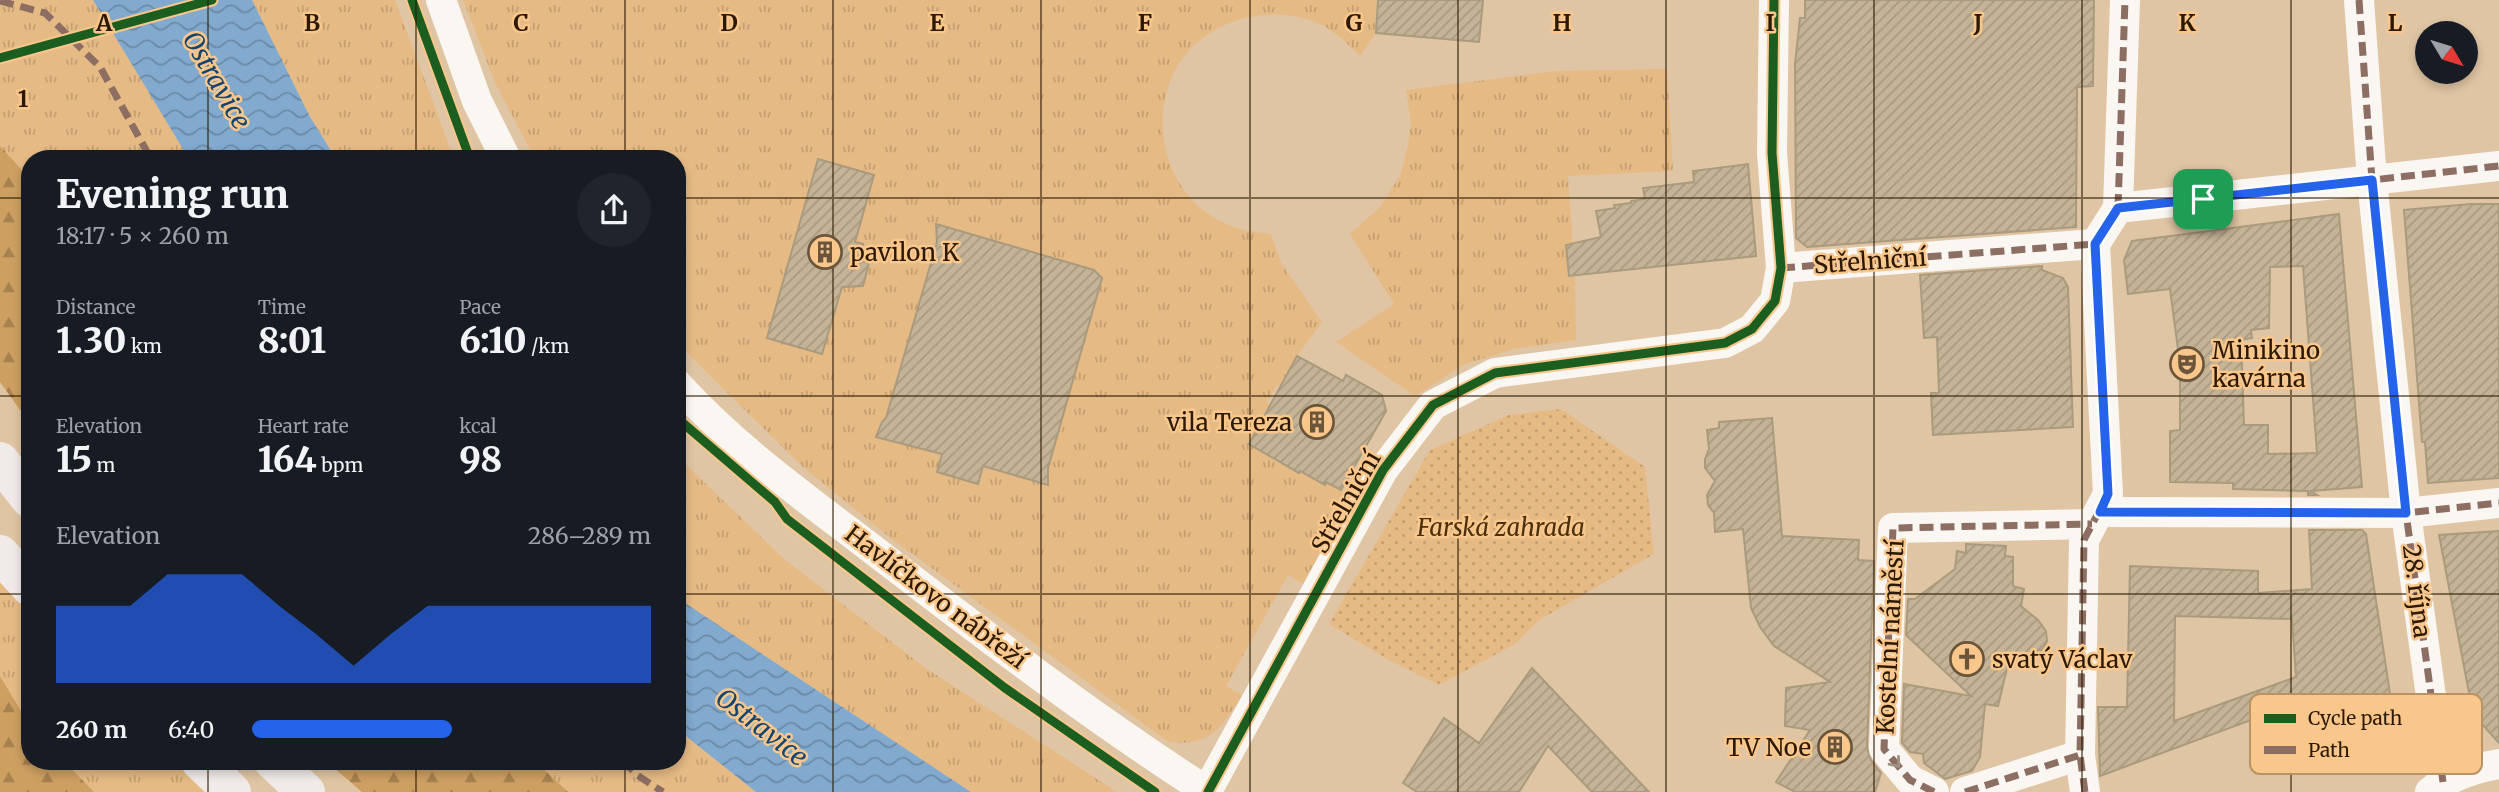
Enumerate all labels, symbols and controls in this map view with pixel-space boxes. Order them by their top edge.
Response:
text: A [95,8,113,37]
text: B [304,8,320,37]
text: C [513,8,529,37]
text: D [720,8,738,37]
text: E [929,8,945,37]
text: F [1138,8,1152,37]
text: G [1346,8,1363,37]
text: H [1553,8,1572,37]
text: I [1765,8,1775,37]
text: J [1972,8,1983,37]
text: K [2178,8,2196,37]
text: L [2388,8,2403,37]
north arrow [2415,21,2478,84]
map controls [2415,21,2478,84]
water label: Ostravice [176,25,258,135]
text: 1 [18,84,29,113]
pin [2173,169,2233,229]
text: Evening run [56,171,289,218]
button: share [577,173,651,247]
icon: arrive [2184,180,2222,218]
text: 18:17 · 5 × 260 m [56,221,229,250]
building icon: pavilon K [806,233,844,271]
place label: pavilon K [850,237,960,268]
street label: Střelniční [1813,242,1929,280]
text: Distance [56,295,135,319]
text: Time [258,295,306,319]
text: Pace [459,295,501,319]
text: 1.30 [56,319,126,363]
text: 8:01 [258,319,326,363]
text: 6:10 [459,319,527,363]
text: km [126,334,162,358]
text: /km [527,334,569,358]
place label: Minikino kavárna [2212,335,2320,394]
theatre icon: Minikino kavárna [2168,345,2206,383]
building icon: vila Tereza [1298,403,1336,441]
place label: vila Tereza [1166,407,1292,438]
text: Elevation [56,414,142,438]
text: Heart rate [258,414,349,438]
text: kcal [459,414,497,438]
text: 15 [56,438,92,482]
text: 164 [258,438,317,482]
text: 98 [459,438,502,482]
street label: Střelniční [1304,444,1388,559]
text: m [92,453,115,477]
text: bpm [317,453,363,477]
park label: Farská zahrada [1416,512,1585,543]
street label: Havlíčkovo nábřeží [839,518,1034,676]
text: Elevation [56,521,160,550]
text: 286–289 m [528,521,651,550]
street label: Kostelní náměstí [1869,538,1911,735]
street label: 28. října [2396,542,2438,640]
church icon: svatý Václav [1948,640,1986,678]
place label: svatý Václav [1992,644,2133,675]
water label: Ostravice [709,681,815,773]
legend [2250,694,2482,774]
text: Cycle path [2308,706,2403,730]
text: 260 m [56,715,127,744]
text: 6:40 [168,715,214,744]
building icon: TV Noe [1816,728,1854,766]
place label: TV Noe [1726,732,1811,763]
text: Path [2308,738,2350,762]
one-way arrow [1888,755,1900,768]

